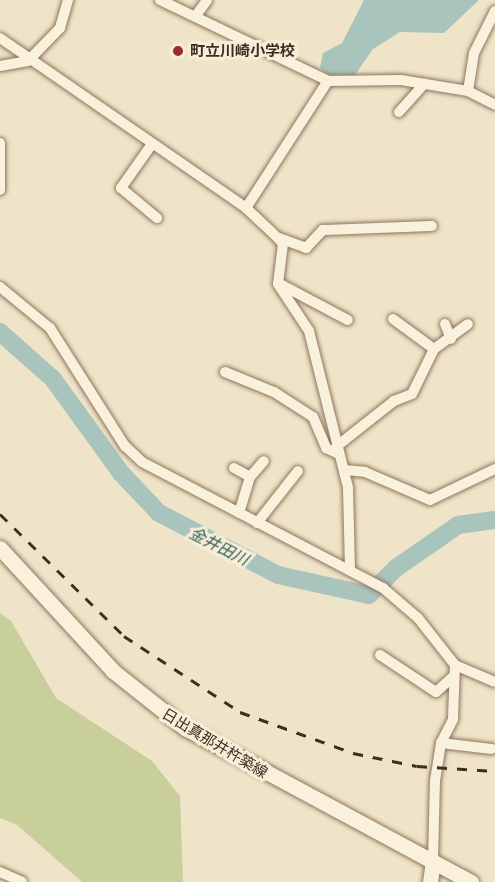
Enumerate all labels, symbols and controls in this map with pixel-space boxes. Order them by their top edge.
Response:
place label: 町立川崎小学校 [190,42,295,60]
marker: 町立川崎小学校 [171,44,185,58]
water label: 金井田川 [186,523,252,569]
street label: 日出真那井杵築線 [159,704,271,782]

